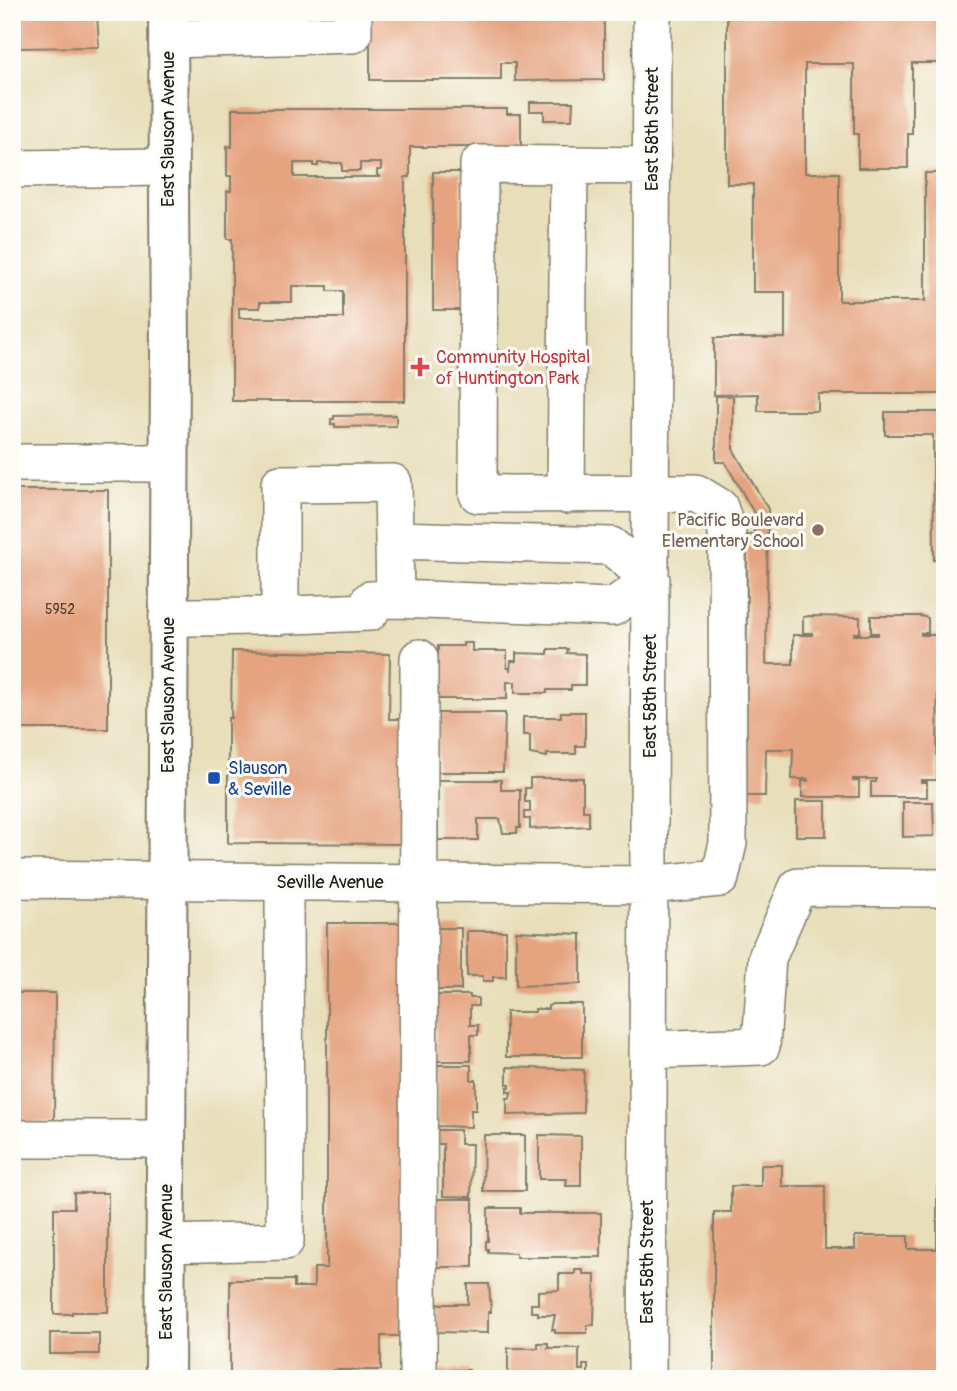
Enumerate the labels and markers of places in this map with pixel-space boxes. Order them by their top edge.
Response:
place label: Community Hospital of Huntington Park [436,346,590,390]
marker: Community Hospital of Huntington Park [410,357,430,377]
place label: Pacific Boulevard Elementary School [662,509,804,553]
marker: Pacific Boulevard Elementary School [810,522,826,538]
place label: Slauson & Seville [228,757,291,801]
marker: Slauson & Seville [206,770,222,786]

